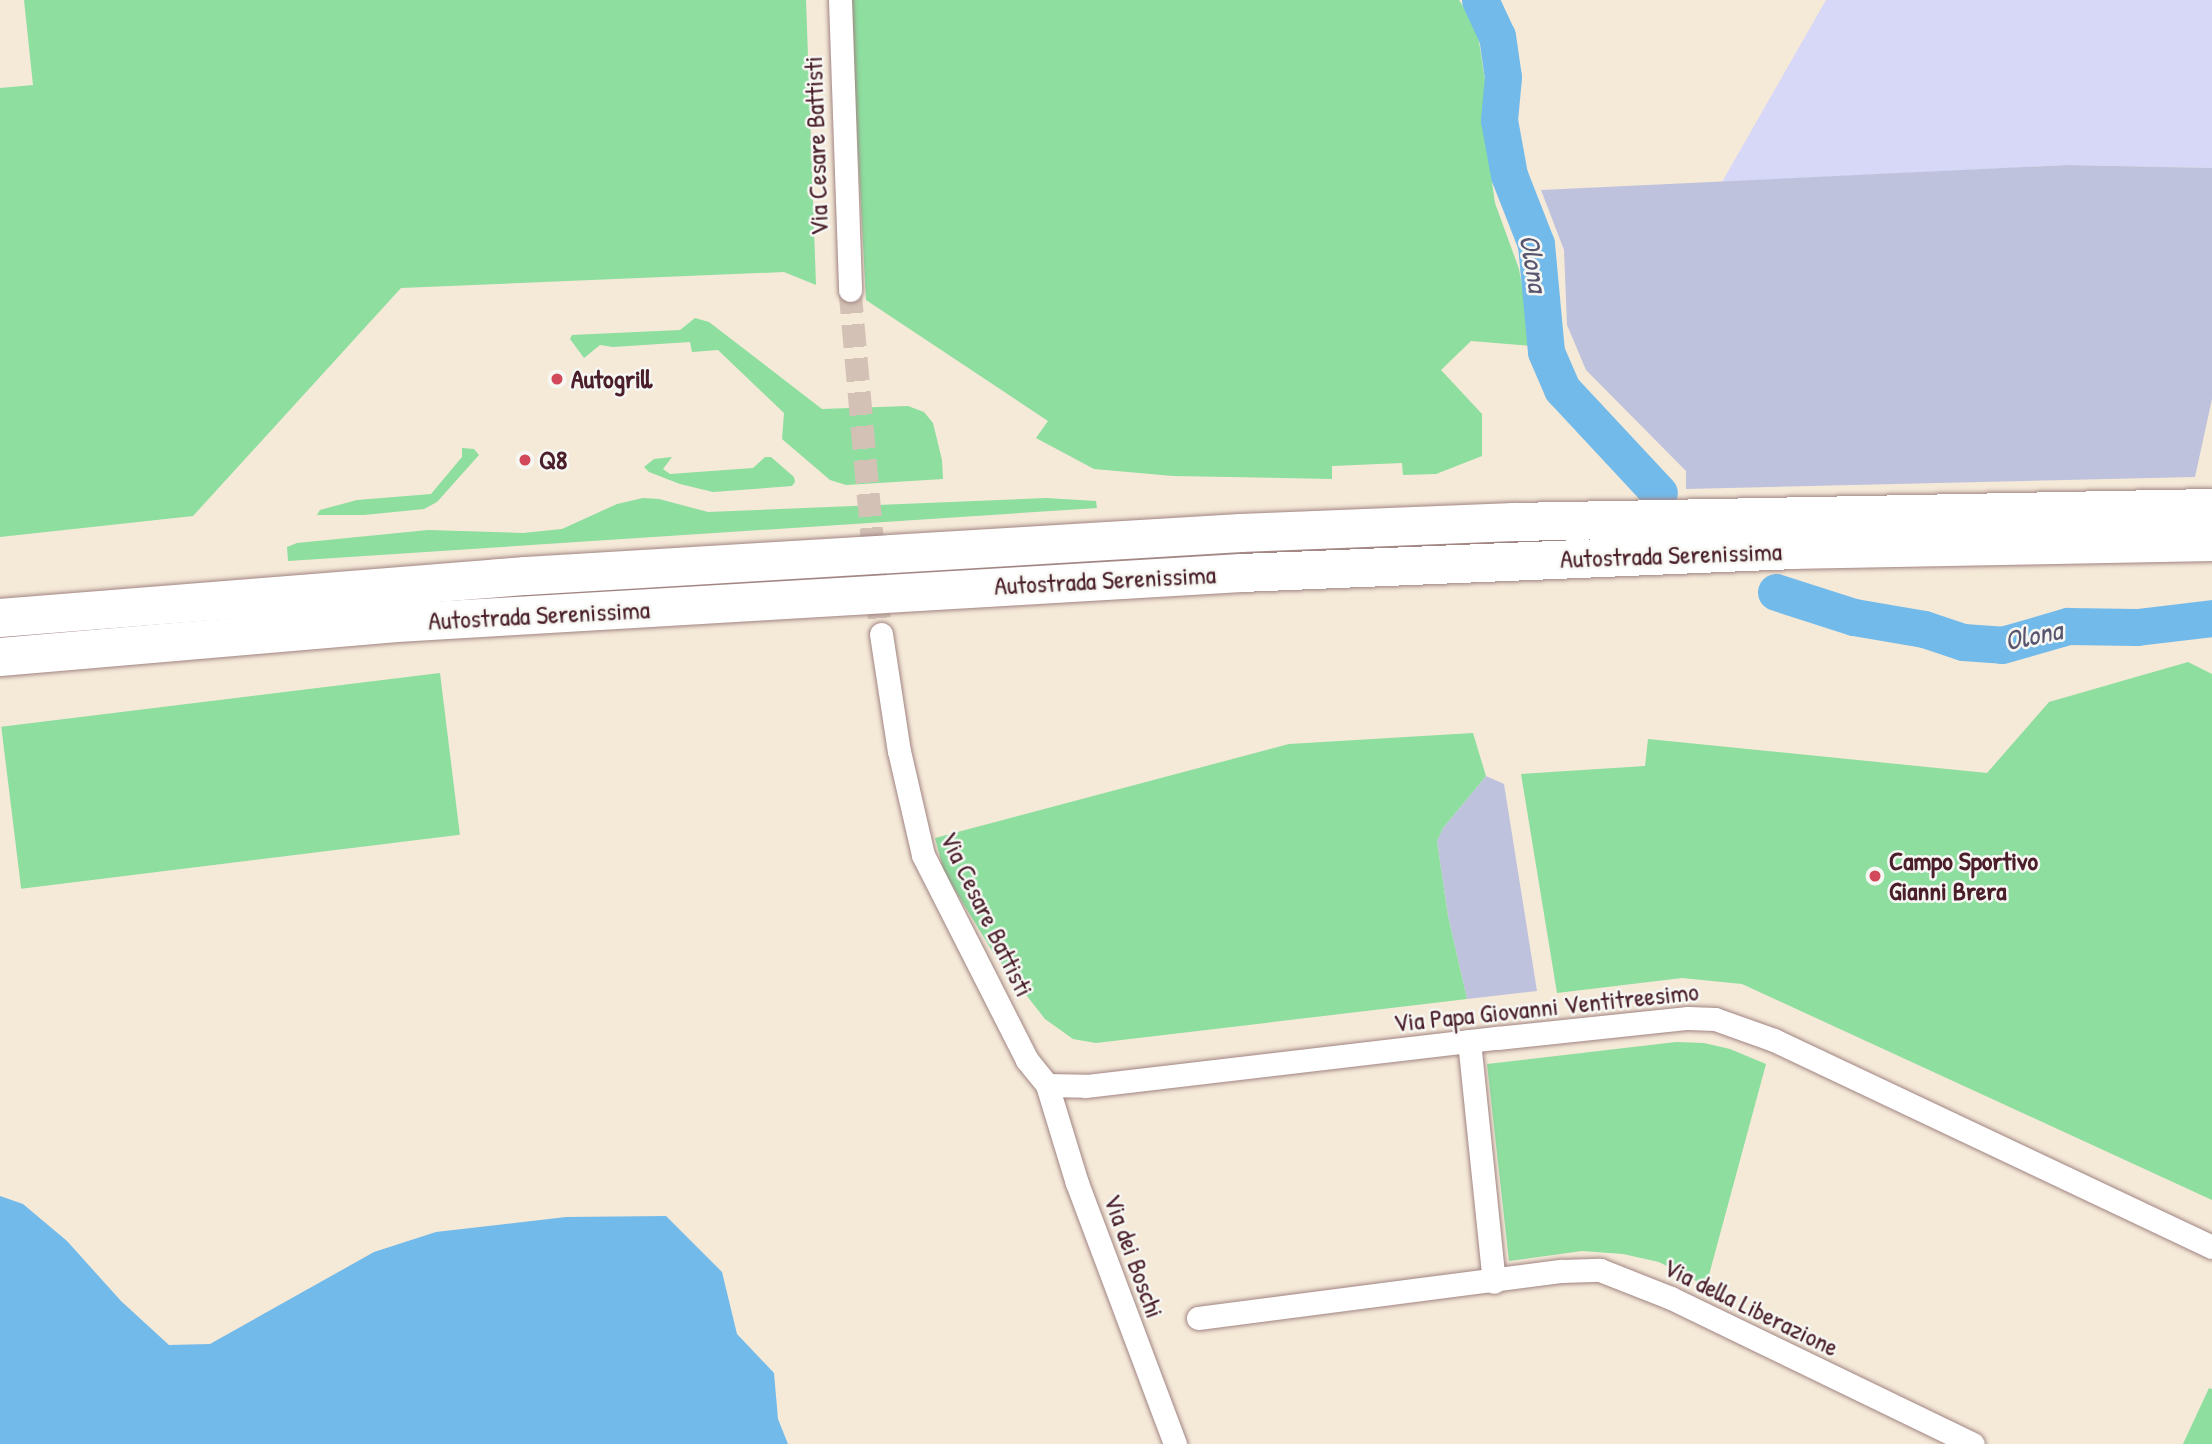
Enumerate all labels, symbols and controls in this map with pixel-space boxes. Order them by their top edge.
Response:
street label: Via Cesare Battisti [797,56,835,236]
water label: Olona [1512,232,1556,294]
place label: Autogrill [571,363,652,395]
marker: Autogrill [549,371,565,387]
place label: Q8 [539,444,567,476]
marker: Q8 [517,452,533,468]
street label: Autostrada Serenissima [1560,536,1782,574]
street label: Autostrada Serenissima [993,559,1217,601]
street label: Autostrada Serenissima [427,594,651,636]
water label: Olona [2001,613,2065,657]
street label: Via Cesare Battisti [934,826,1040,1002]
place label: Campo Sportivo Gianni Brera [1889,845,2038,906]
marker: Campo Sportivo Gianni Brera [1867,868,1883,884]
street label: Via Papa Giovanni Ventitreesimo [1392,975,1700,1039]
street label: Via dei Boschi [1097,1190,1171,1322]
street label: Via della Liberazione [1658,1251,1844,1363]

